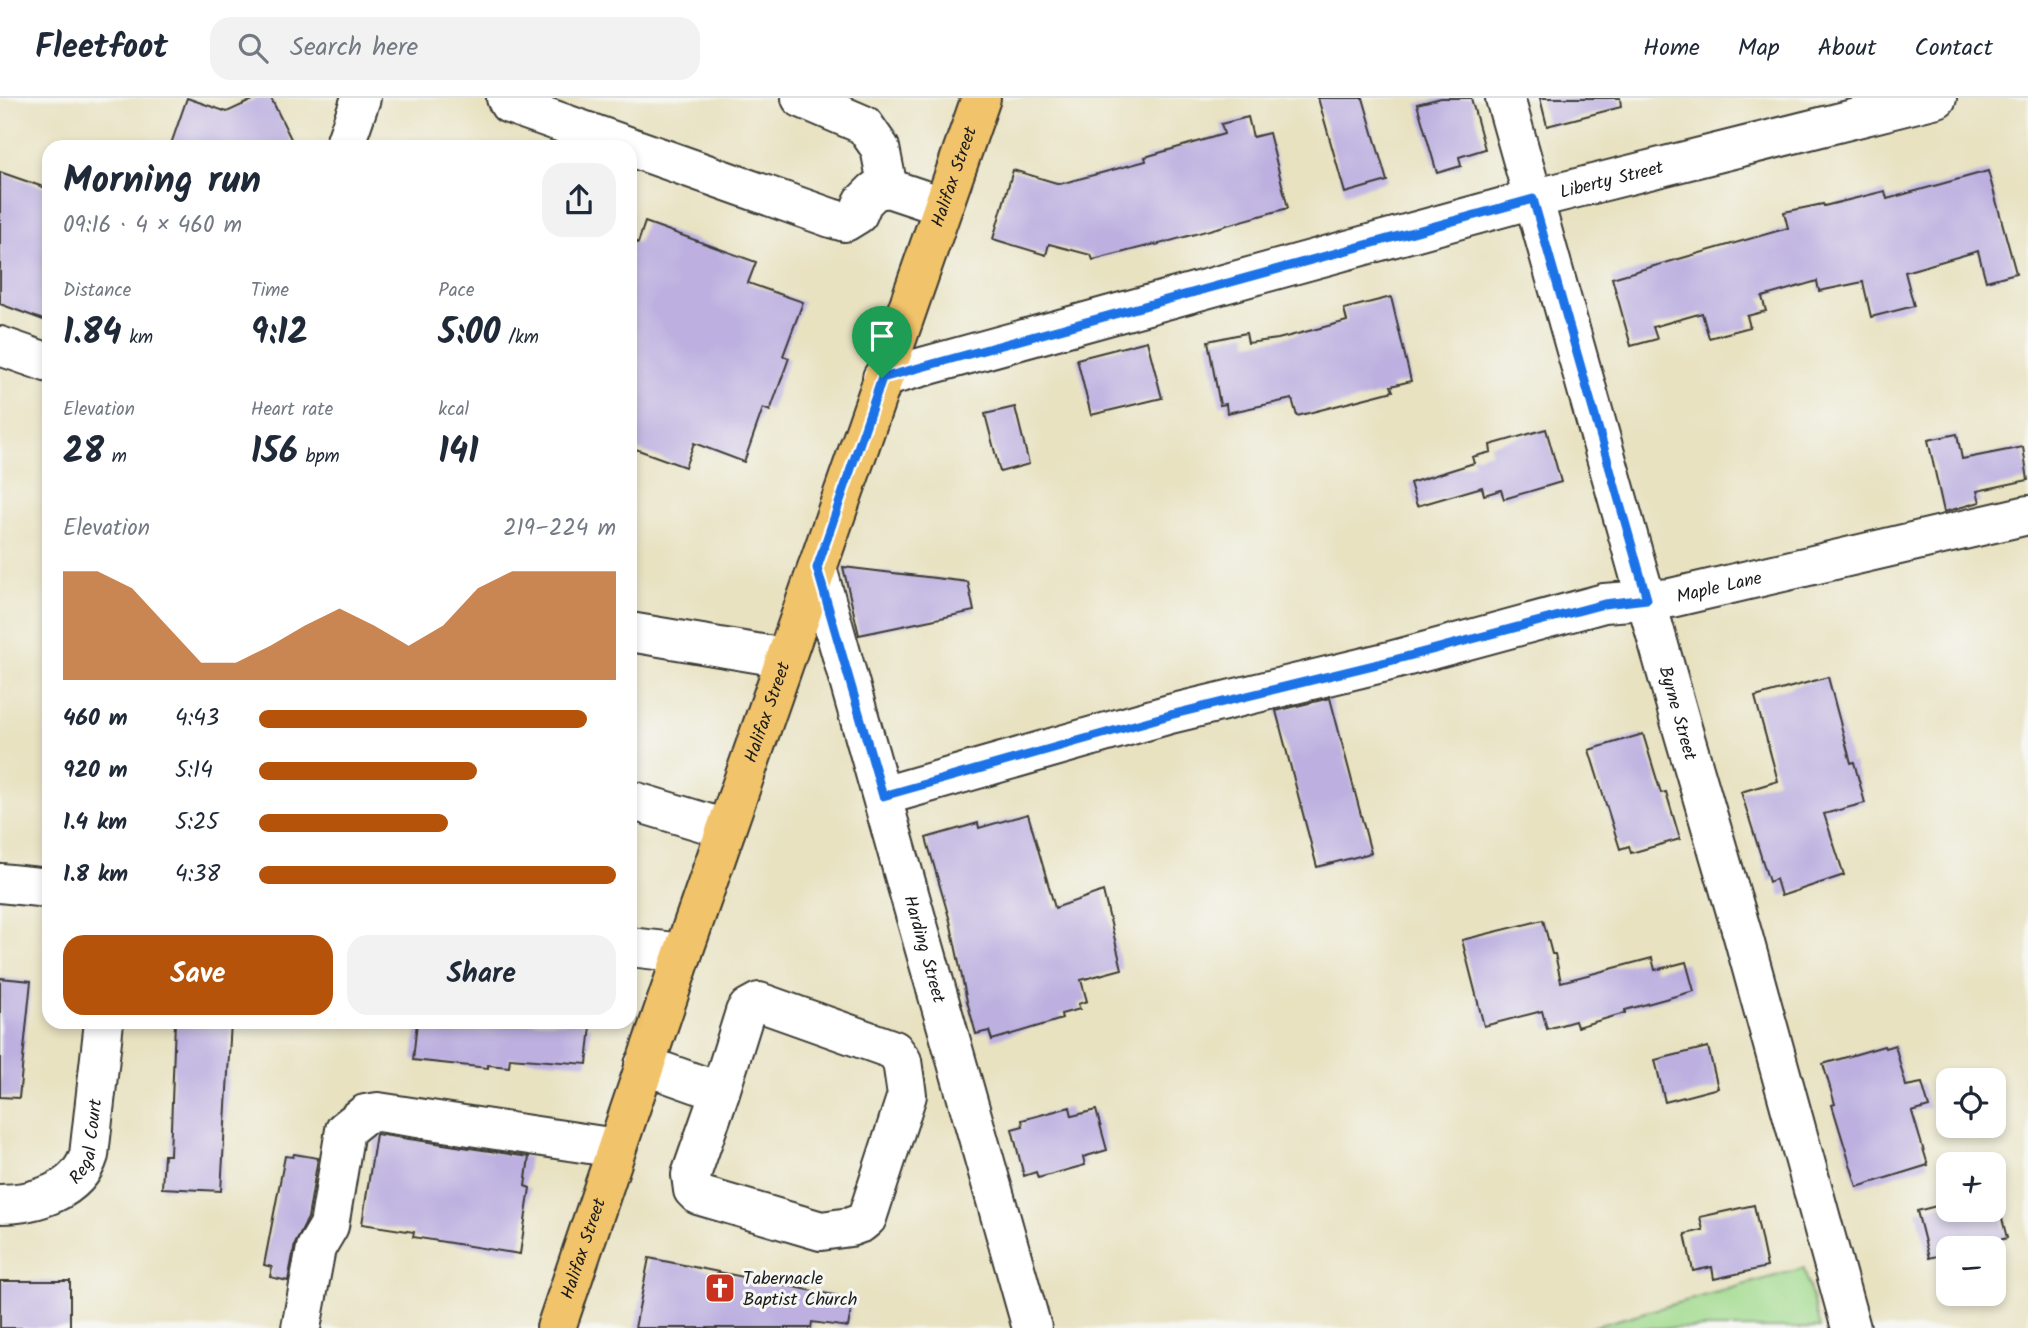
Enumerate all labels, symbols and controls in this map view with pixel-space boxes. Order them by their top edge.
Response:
search box [210,17,700,80]
text: Fleetfoot [35,22,168,75]
text: Search here [290,27,418,69]
icon: search [234,29,272,67]
text: Home [1643,29,1700,68]
text: Map [1738,29,1780,68]
text: About [1818,29,1876,68]
text: Contact [1914,29,1993,68]
street label: Halifax Street [924,122,986,232]
text: Morning run [63,152,261,212]
street label: Liberty Street [1557,154,1668,208]
button: share [542,163,616,237]
text: 09:16 · 4 × 460 m [63,208,242,244]
text: Distance [63,276,131,306]
text: Time [251,276,289,306]
text: Pace [438,276,475,306]
text: 1.84 [63,306,122,362]
text: 9:12 [251,306,308,362]
text: 5:00 [438,306,501,362]
pin [852,306,912,378]
icon: arrive [863,317,901,355]
text: km [122,323,153,353]
text: /km [501,323,539,353]
text: Elevation [63,395,135,425]
text: Heart rate [251,395,333,425]
text: kcal [438,395,469,425]
text: 28 [63,425,104,481]
text: 156 [251,425,298,481]
text: 141 [438,425,479,481]
text: m [104,442,127,472]
text: bpm [298,442,340,472]
text: Elevation [63,511,150,547]
text: 219–224 m [503,511,616,547]
street label: Maple Lane [1674,564,1765,612]
street label: Halifax Street [737,657,800,767]
street label: Byrne Street [1650,663,1704,765]
text: 460 m [63,701,128,737]
text: 4:43 [175,701,219,737]
text: 920 m [63,753,128,789]
text: 5:14 [175,753,213,789]
text: 1.4 km [63,805,127,841]
text: 5:25 [175,805,219,841]
text: 1.8 km [63,857,128,893]
text: 4:38 [175,857,220,893]
street label: Harding Street [894,892,953,1008]
button: Save [63,935,333,1015]
button: Share [347,935,616,1015]
map controls [1936,1068,2006,1306]
button: locate [1936,1068,2006,1138]
street label: Regal Court [63,1096,111,1192]
button: + [1936,1152,2006,1222]
street label: Halifax Street [554,1194,615,1303]
button: − [1936,1236,2006,1306]
place label: Tabernacle Baptist Church [743,1265,857,1315]
church icon: Tabernacle Baptist Church [703,1271,737,1305]

